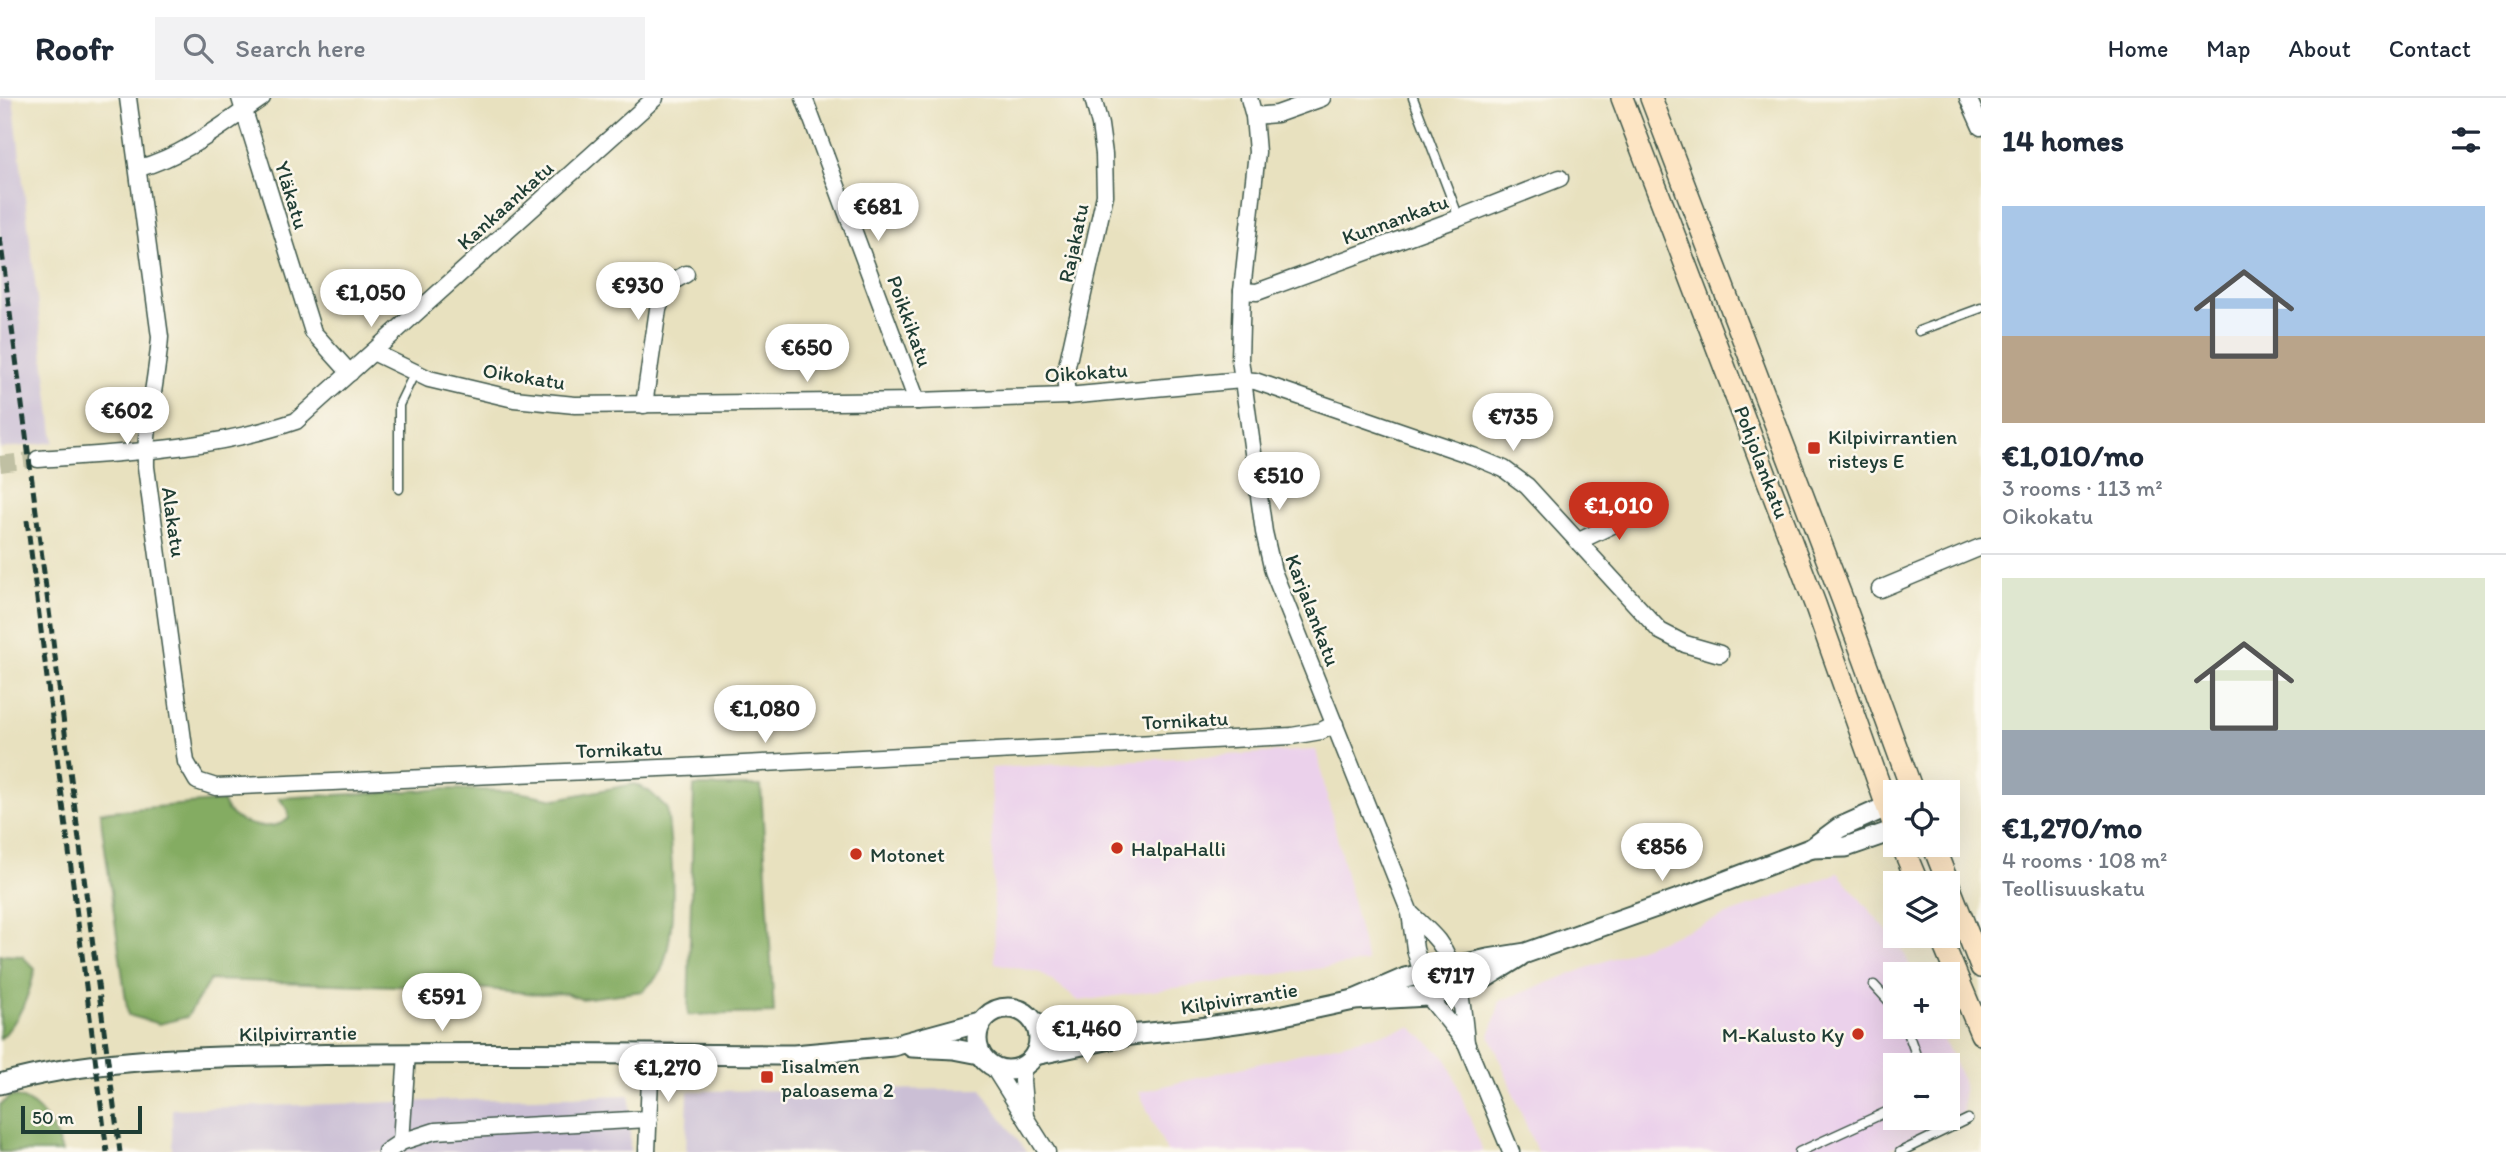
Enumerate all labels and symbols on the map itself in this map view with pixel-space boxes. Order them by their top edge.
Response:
street label: Kankaankatu [452,155,558,255]
street label: Yläkatu [270,158,314,232]
pin: €681 [837,184,919,243]
street label: Kunnankatu [1338,188,1452,250]
street label: Rajakatu [1052,201,1094,285]
pin: €930 [597,262,679,322]
pin: €1,050 [314,270,428,329]
street label: Poikkikatu [882,272,938,370]
pin: €650 [766,324,848,384]
street label: Oikokatu [481,357,567,395]
street label: Oikokatu [1044,357,1129,387]
pin: €602 [86,388,168,447]
pin: €735 [1472,394,1554,453]
street label: Pohjolankatu [1729,402,1795,522]
place label: Kilpivirrantien risteys E [1828,424,1957,473]
marker: Kilpivirrantien risteys E [1806,440,1822,456]
pin: €510 [1238,452,1320,512]
pin: €1,010 [1562,482,1676,542]
street label: Alakatu [157,485,191,559]
street label: Karjalankatu [1280,550,1346,670]
pin: €1,080 [708,686,822,745]
street label: Tornikatu [1141,705,1229,735]
street label: Tornikatu [575,735,663,763]
pin: €856 [1621,824,1703,883]
place label: HalpaHalli [1131,836,1226,861]
marker: HalpaHalli [1109,840,1125,856]
place label: Motonet [870,842,945,867]
marker: Motonet [848,846,864,862]
pin: €717 [1410,953,1492,1012]
pin: €591 [401,974,483,1033]
street label: Kilpivirrantie [1179,976,1299,1020]
pin: €1,460 [1030,1006,1144,1065]
street label: Kilpivirrantie [239,1019,357,1047]
place label: M-Kalusto Ky [1722,1022,1844,1047]
marker: M-Kalusto Ky [1850,1026,1866,1042]
pin: €1,270 [611,1044,725,1104]
place label: Iisalmen paloasema 2 [781,1053,894,1102]
marker: Iisalmen paloasema 2 [759,1069,775,1085]
scale bar [21,1103,142,1135]

